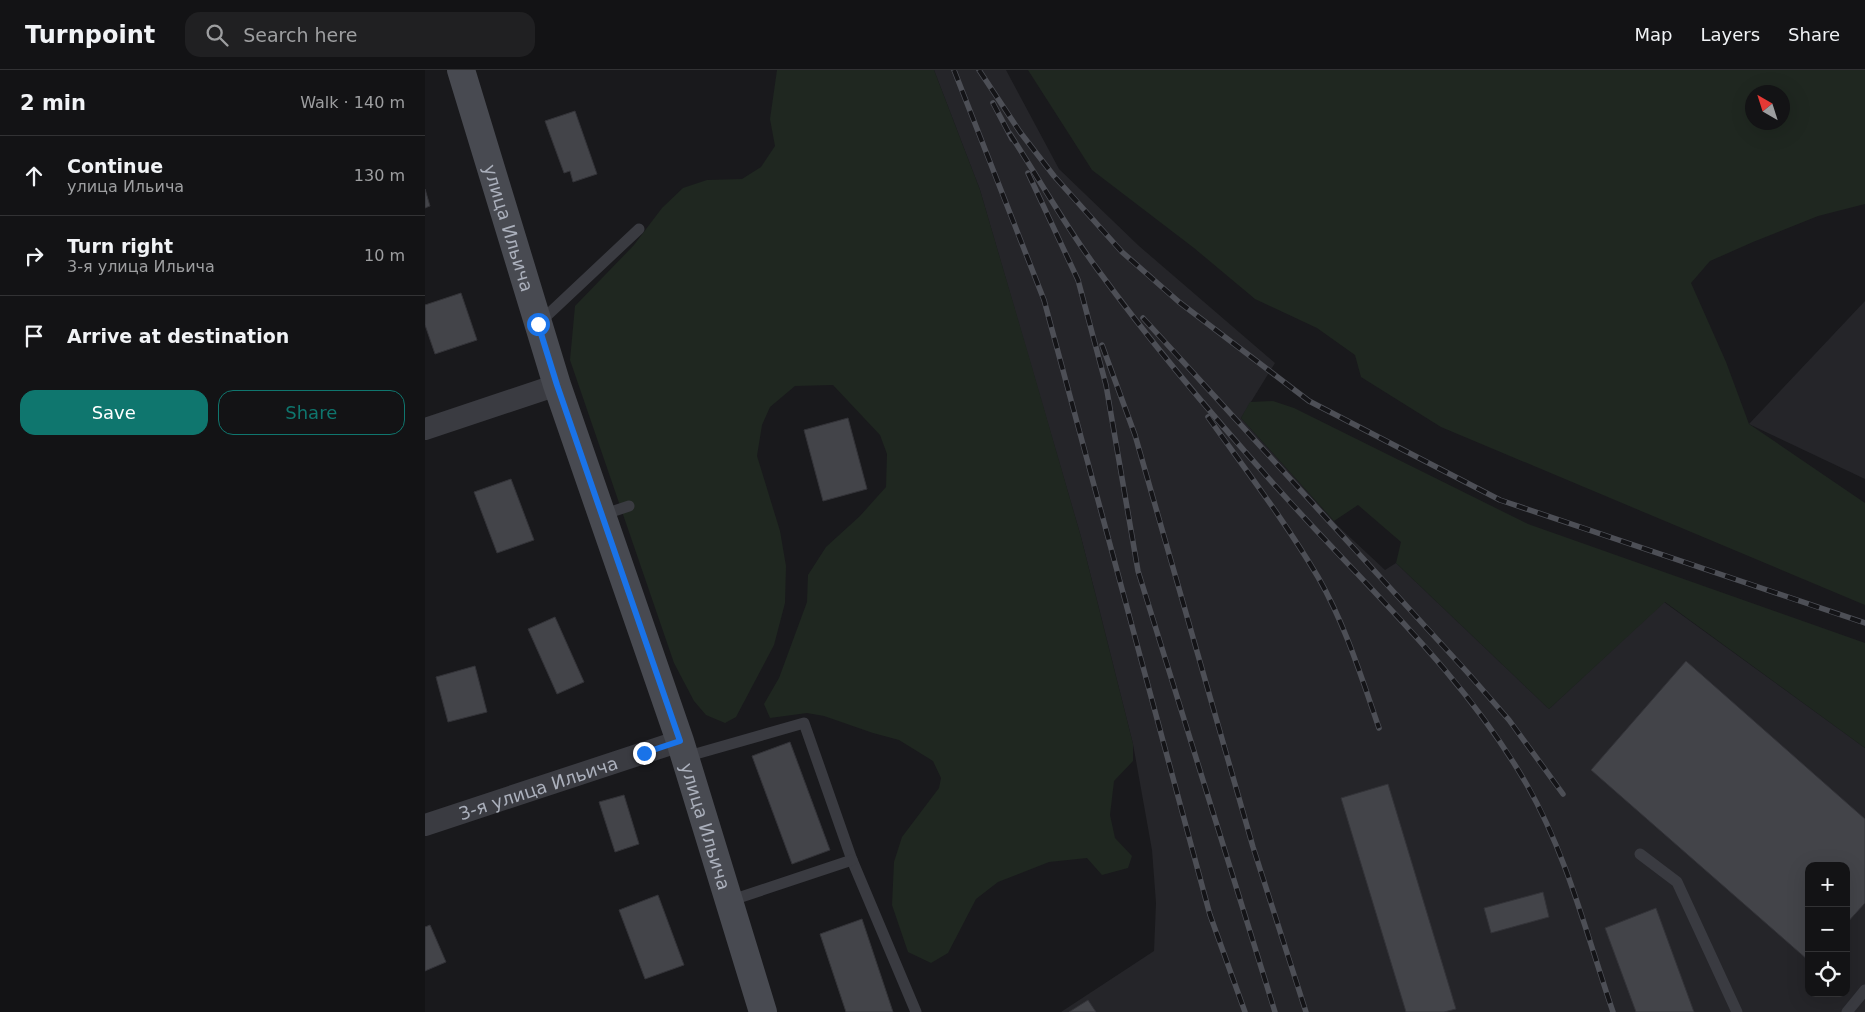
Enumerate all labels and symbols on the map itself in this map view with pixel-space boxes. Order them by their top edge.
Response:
north arrow [1745,85,1790,130]
street label: улица Ильича [480,162,538,294]
route start [527,313,550,336]
route end [633,742,656,765]
street label: 3-я улица Ильича [456,752,620,824]
street label: улица Ильича [677,760,735,892]

